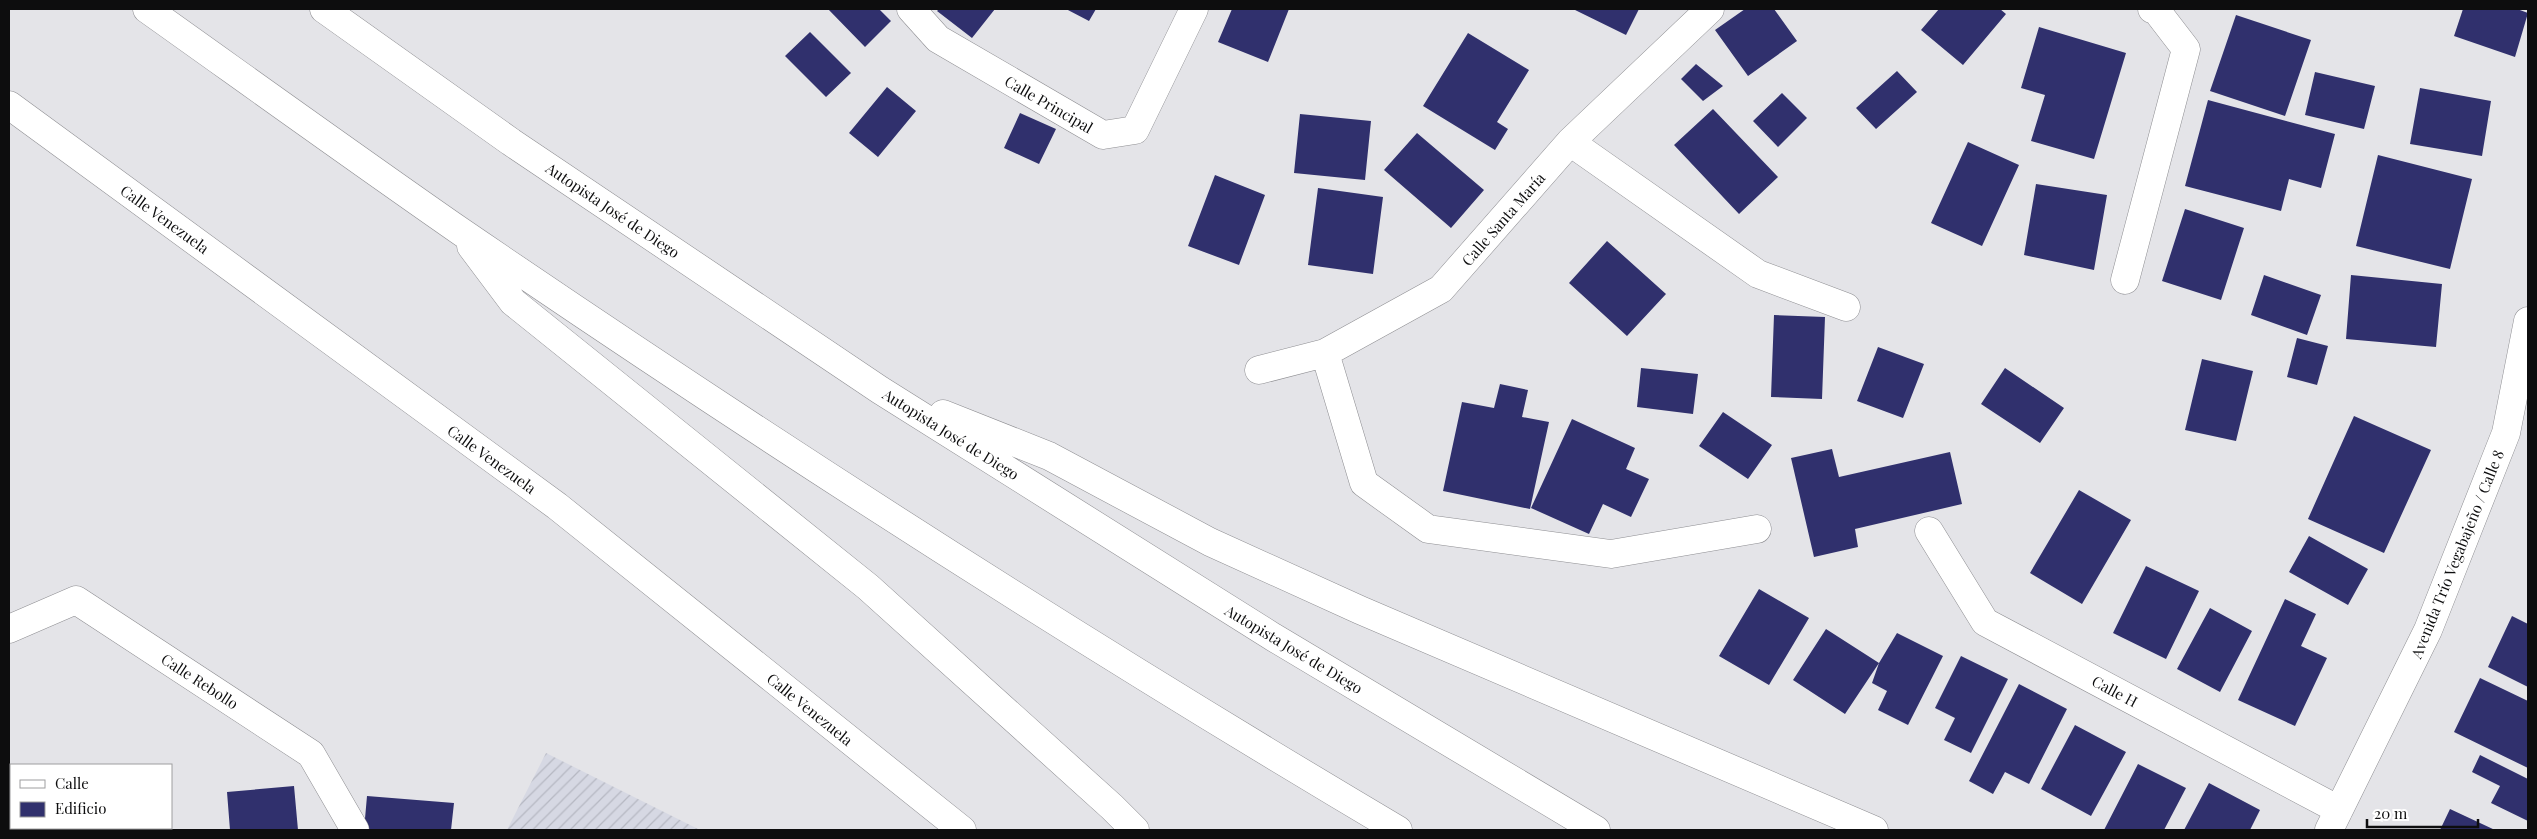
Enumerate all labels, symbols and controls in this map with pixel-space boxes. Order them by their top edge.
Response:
street label: Calle Principal [1001,71,1097,137]
street label: Autopista José de Diego [541,157,684,262]
street label: Calle Santa María [1457,168,1549,270]
street label: Calle Venezuela [117,180,214,258]
street label: Autopista José de Diego [878,383,1023,484]
street label: Calle Venezuela [444,420,541,498]
street label: Avenida Trío Vegabajeño / Calle 8 [2406,447,2508,662]
street label: Autopista José de Diego [1221,599,1366,698]
street label: Calle Rebollo [158,649,242,713]
street label: Calle Venezuela [763,668,857,750]
street label: Calle H [2089,671,2141,711]
legend [10,764,172,829]
text: Calle [55,773,89,793]
scale bar [2367,796,2478,828]
text: Edificio [55,798,106,818]
text: 20 m [2374,803,2408,823]

